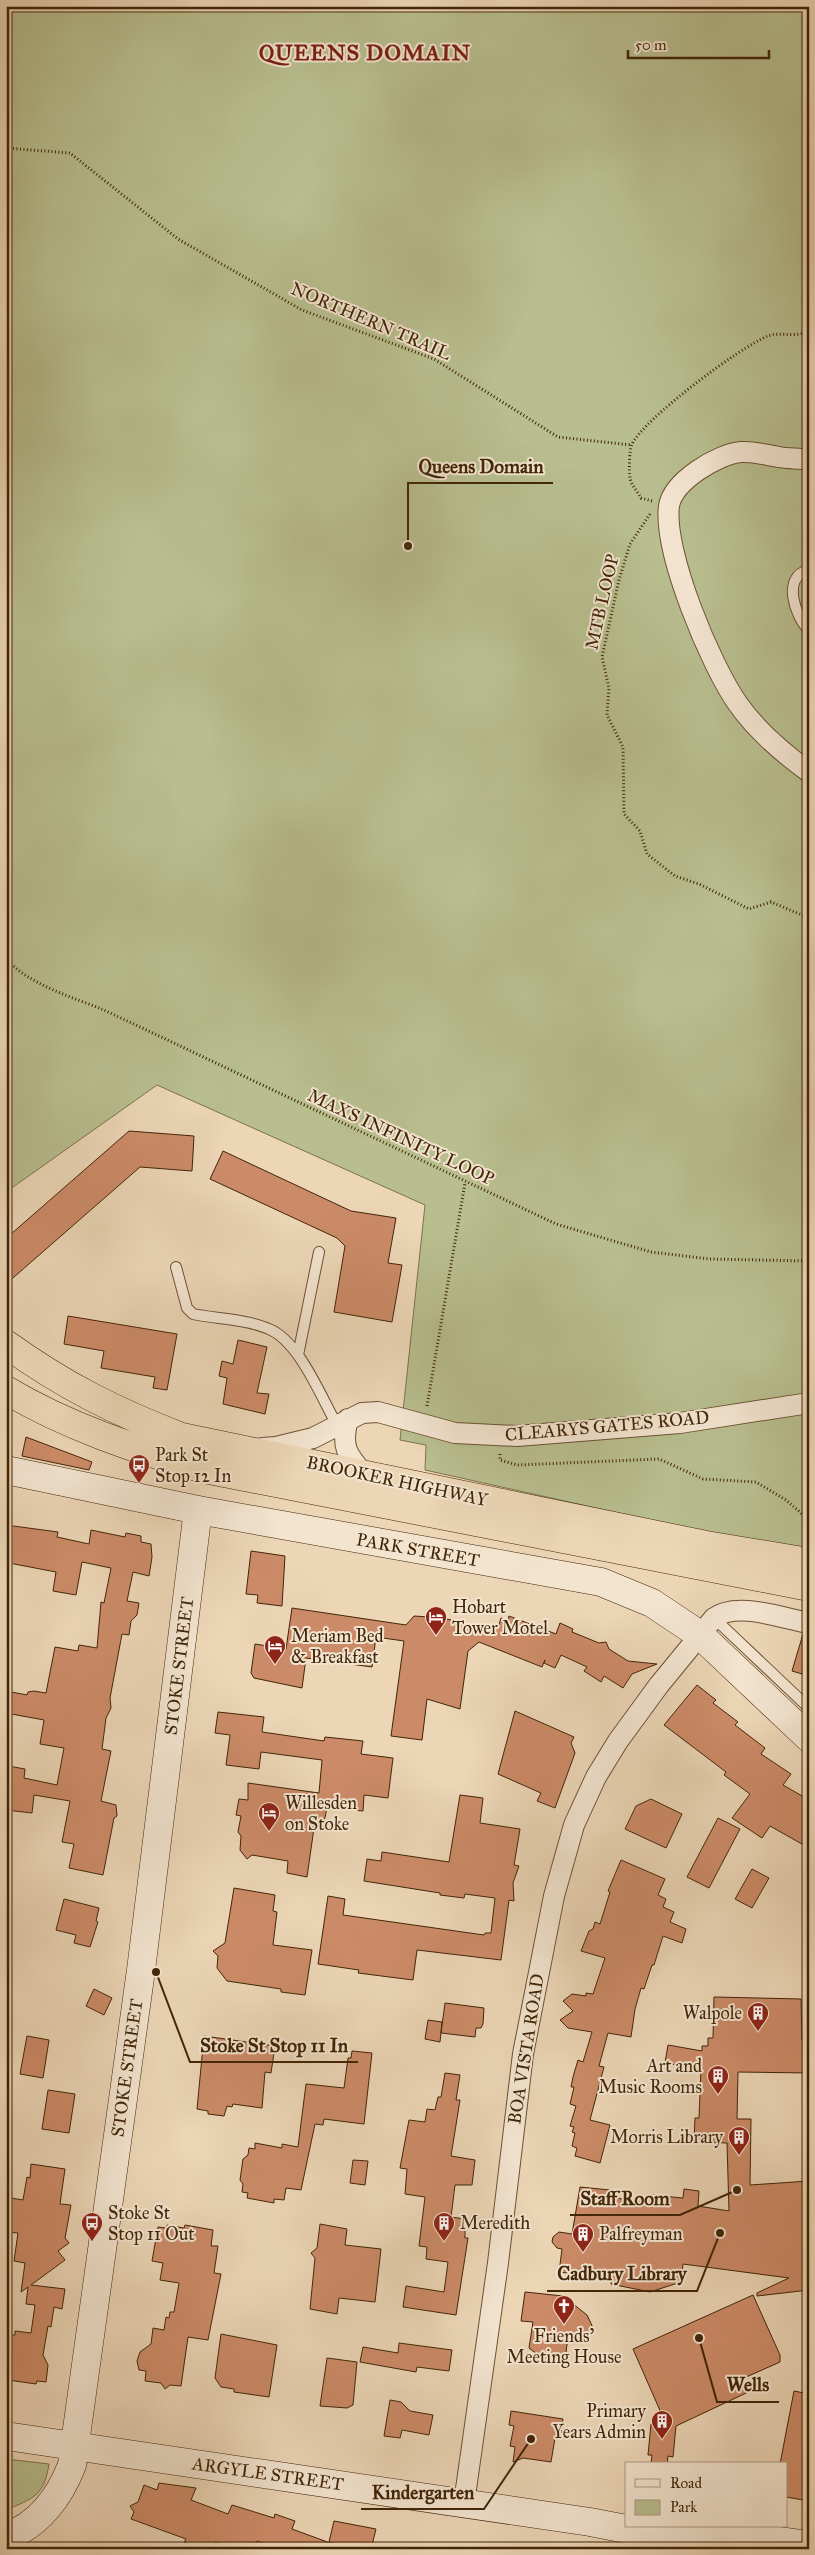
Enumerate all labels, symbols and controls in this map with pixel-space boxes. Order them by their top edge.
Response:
scale bar [628,28,769,60]
text: 50 m [635,36,667,54]
district label: QUEENS DOMAIN [259,39,471,66]
street label: NORTHERN TRAIL [288,277,455,365]
callout: Queens Domain [408,449,553,483]
text: Queens Domain [419,455,544,479]
street label: MTB LOOP [580,552,624,652]
street label: MAXS INFINITY LOOP [304,1084,498,1190]
street label: CLEARYS GATES ROAD [504,1406,710,1446]
place label: Park St Stop 12 In [155,1444,231,1487]
street label: BROOKER HIGHWAY [304,1451,490,1511]
bus stop icon: Park St Stop 12 In [127,1453,151,1484]
street label: PARK STREET [355,1528,481,1572]
street label: STOKE STREET [160,1596,198,1736]
place label: Hobart Tower Motel [452,1596,548,1639]
hotel icon: Hobart Tower Motel [424,1605,448,1636]
place label: Meriam Bed & Breakfast [291,1625,384,1668]
hotel icon: Meriam Bed & Breakfast [263,1634,287,1665]
place label: Willesden on Stoke [285,1792,357,1835]
hotel icon: Willesden on Stoke [257,1801,281,1832]
street label: BOA VISTA ROAD [503,1972,549,2126]
street label: STOKE STREET [106,1998,148,2138]
building icon: Walpole [746,2001,770,2032]
place label: Walpole [683,2002,742,2024]
callout: Stoke St Stop 11 In [190,2028,358,2062]
text: Stoke St Stop 11 In [200,2034,349,2058]
place label: Art and Music Rooms [599,2055,702,2098]
building icon: Art and Music Rooms [706,2064,730,2095]
building icon: Morris Library [727,2125,751,2156]
place label: Morris Library [610,2126,724,2148]
callout: Staff Room [570,2181,680,2215]
text: Staff Room [580,2187,670,2210]
place label: Stoke St Stop 11 Out [108,2202,195,2245]
bus stop icon: Stoke St Stop 11 Out [80,2211,104,2242]
building icon: Meredith [432,2211,456,2242]
place label: Meredith [460,2212,530,2234]
building icon: Palfreyman [571,2222,595,2253]
place label: Palfreyman [599,2223,683,2245]
callout: Cadbury Library [547,2257,697,2291]
text: Cadbury Library [557,2262,688,2286]
church icon: Friends' Meeting House [552,2294,576,2325]
place label: Friends' Meeting House [507,2325,621,2369]
callout: Wells [717,2368,779,2402]
text: Wells [727,2373,769,2396]
place label: Primary Years Admin [553,2400,647,2443]
building icon: Primary Years Admin [650,2409,674,2440]
street label: ARGYLE STREET [190,2452,345,2496]
legend [625,2462,788,2528]
text: Road [670,2474,702,2492]
callout: Kindergarten [361,2475,484,2509]
text: Kindergarten [372,2481,475,2505]
text: Park [670,2498,697,2516]

